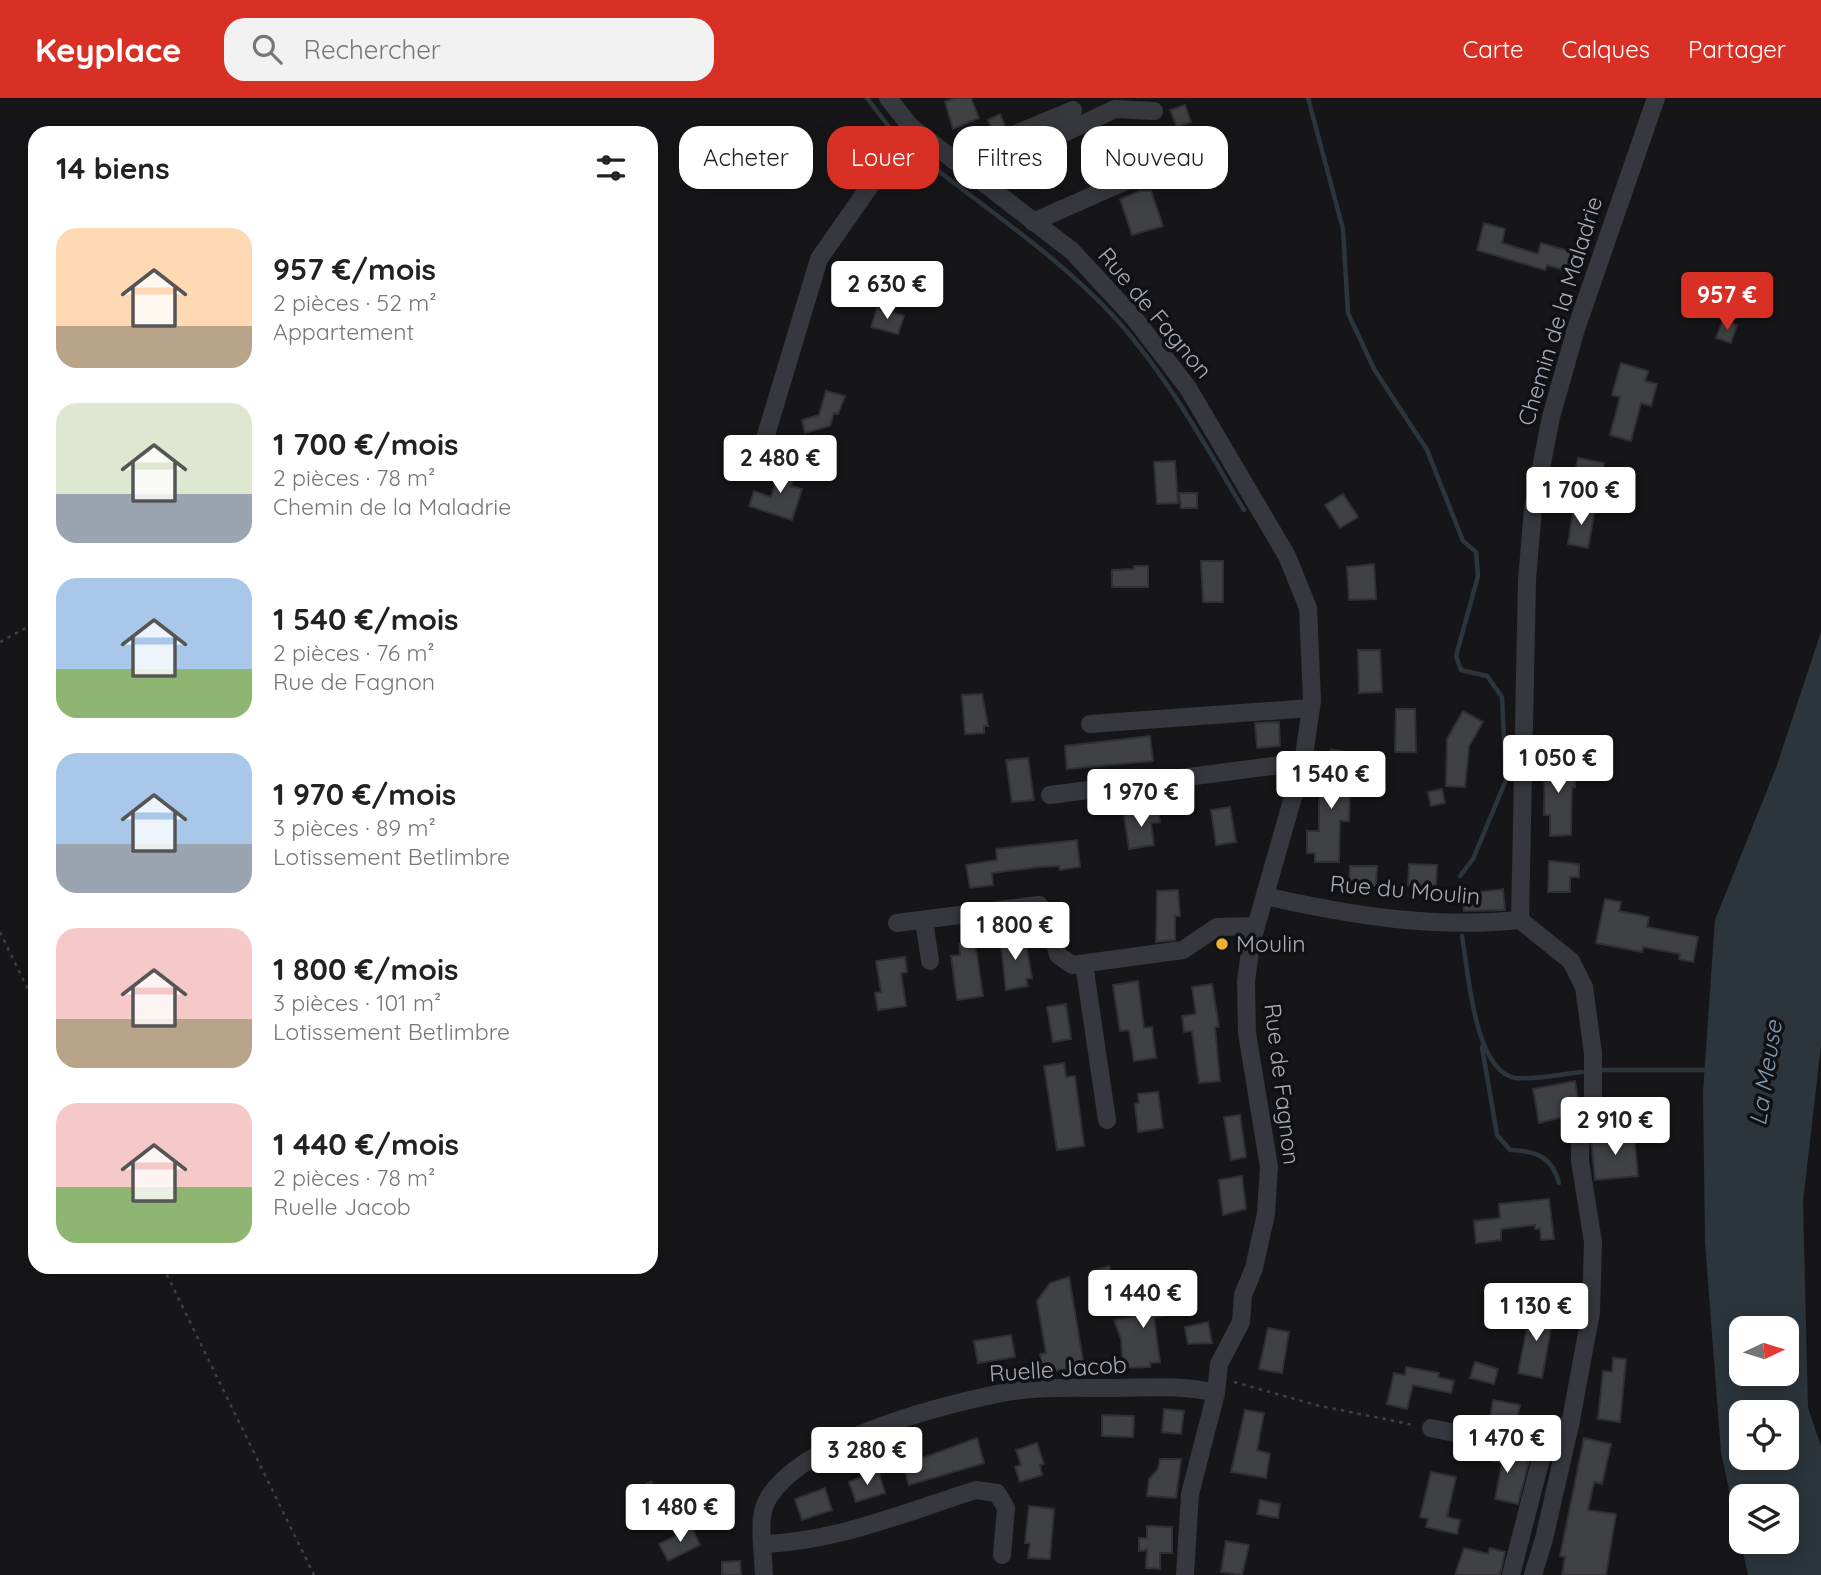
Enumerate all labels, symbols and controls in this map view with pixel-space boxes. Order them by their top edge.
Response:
search box [224,18,714,81]
text: Keyplace [35,29,182,70]
icon: search [248,30,286,68]
text: Rechercher [304,33,441,66]
text: Carte [1462,34,1524,64]
text: Calques [1562,34,1650,64]
text: Partager [1688,34,1786,64]
chip: Acheter [679,126,813,189]
chip: Louer [827,126,939,189]
chip: Filtres [953,126,1067,189]
chip: Nouveau [1081,126,1228,189]
text: 14 biens [56,149,170,187]
icon: filters [592,149,630,187]
street label: Chemin de la Maladrie [1511,193,1608,429]
street label: Rue de Fagnon [1092,241,1219,384]
text: 957 €/mois [273,250,436,288]
icon: home [112,256,196,340]
pin: 2 630 € [822,262,952,321]
text: 2 630 € [847,269,927,298]
pin: 957 € [1678,272,1776,332]
text: 957 € [1697,280,1757,309]
text: 2 pièces · 52 m² [273,288,436,317]
text: Appartement [273,317,414,346]
text: 1 700 €/mois [273,425,459,463]
icon: home [112,431,196,515]
pin: 2 480 € [715,436,845,495]
text: 2 480 € [740,443,820,472]
text: 2 pièces · 78 m² [273,463,435,492]
pin: 1 700 € [1516,468,1646,527]
text: 1 700 € [1542,475,1620,504]
text: Chemin de la Maladrie [273,492,511,521]
text: 1 540 €/mois [273,600,459,638]
icon: home [112,606,196,690]
text: 2 pièces · 76 m² [273,638,435,667]
text: Rue de Fagnon [273,667,435,696]
pin: 1 050 € [1493,736,1623,795]
text: 1 050 € [1519,743,1597,772]
pin: 1 540 € [1266,752,1396,811]
text: 1 540 € [1292,759,1370,788]
pin: 1 970 € [1076,770,1206,829]
text: 1 970 €/mois [273,775,456,813]
text: 1 970 € [1103,777,1179,806]
icon: home [112,781,196,865]
text: 3 pièces · 89 m² [273,813,436,842]
text: Lotissement Betlimbre [273,842,510,871]
street label: Rue du Moulin [1329,868,1481,911]
pin: 1 800 € [950,902,1080,962]
text: 1 800 € [976,910,1054,939]
place label: Moulin [1236,929,1306,958]
marker: Moulin [1214,936,1230,952]
text: 1 800 €/mois [273,950,459,988]
icon: home [112,956,196,1040]
text: 3 pièces · 101 m² [273,988,441,1017]
street label: Rue de Fagnon [1258,1002,1307,1166]
text: Lotissement Betlimbre [273,1017,510,1046]
water label: La Meuse [1742,1017,1788,1127]
pin: 2 910 € [1550,1098,1680,1157]
text: 2 910 € [1577,1105,1653,1134]
text: 1 440 €/mois [273,1125,459,1163]
icon: home [112,1131,196,1215]
text: 2 pièces · 78 m² [273,1163,435,1192]
text: Ruelle Jacob [273,1192,411,1221]
pin: 1 440 € [1078,1270,1208,1330]
text: 1 440 € [1104,1278,1182,1307]
pin: 1 130 € [1471,1284,1601,1343]
text: 1 130 € [1500,1291,1572,1320]
north arrow [1729,1316,1799,1386]
map controls [1729,1316,1799,1554]
street label: Ruelle Jacob [988,1349,1128,1388]
button: locate [1729,1400,1799,1470]
pin: 1 470 € [1442,1416,1572,1475]
text: 1 470 € [1469,1423,1545,1452]
pin: 3 280 € [802,1428,932,1487]
text: 3 280 € [827,1435,907,1464]
pin: 1 480 € [615,1484,745,1544]
button: layers [1729,1484,1799,1554]
text: 1 480 € [642,1492,718,1521]

